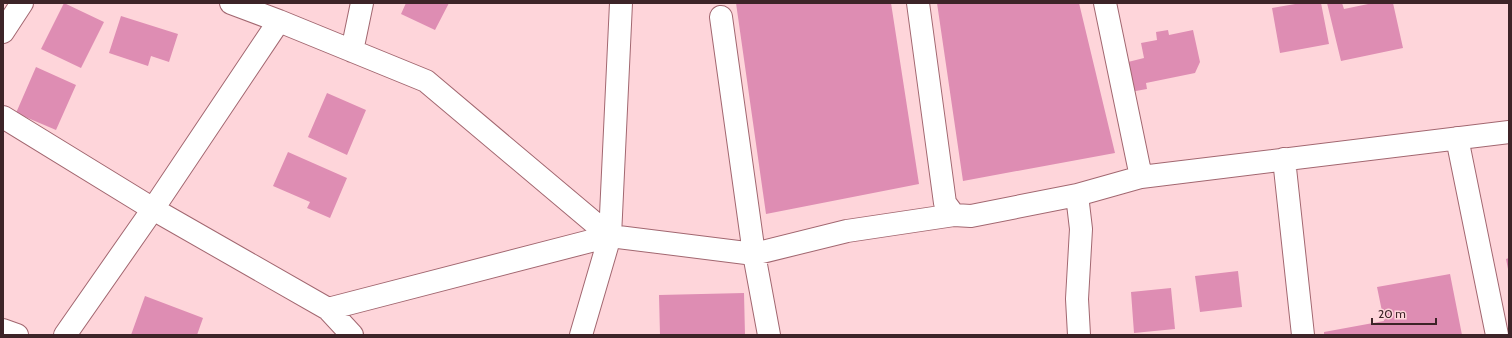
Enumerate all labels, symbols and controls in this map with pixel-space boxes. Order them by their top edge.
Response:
scale bar [1372,300,1436,326]
text: 20 m [1378,306,1406,321]

